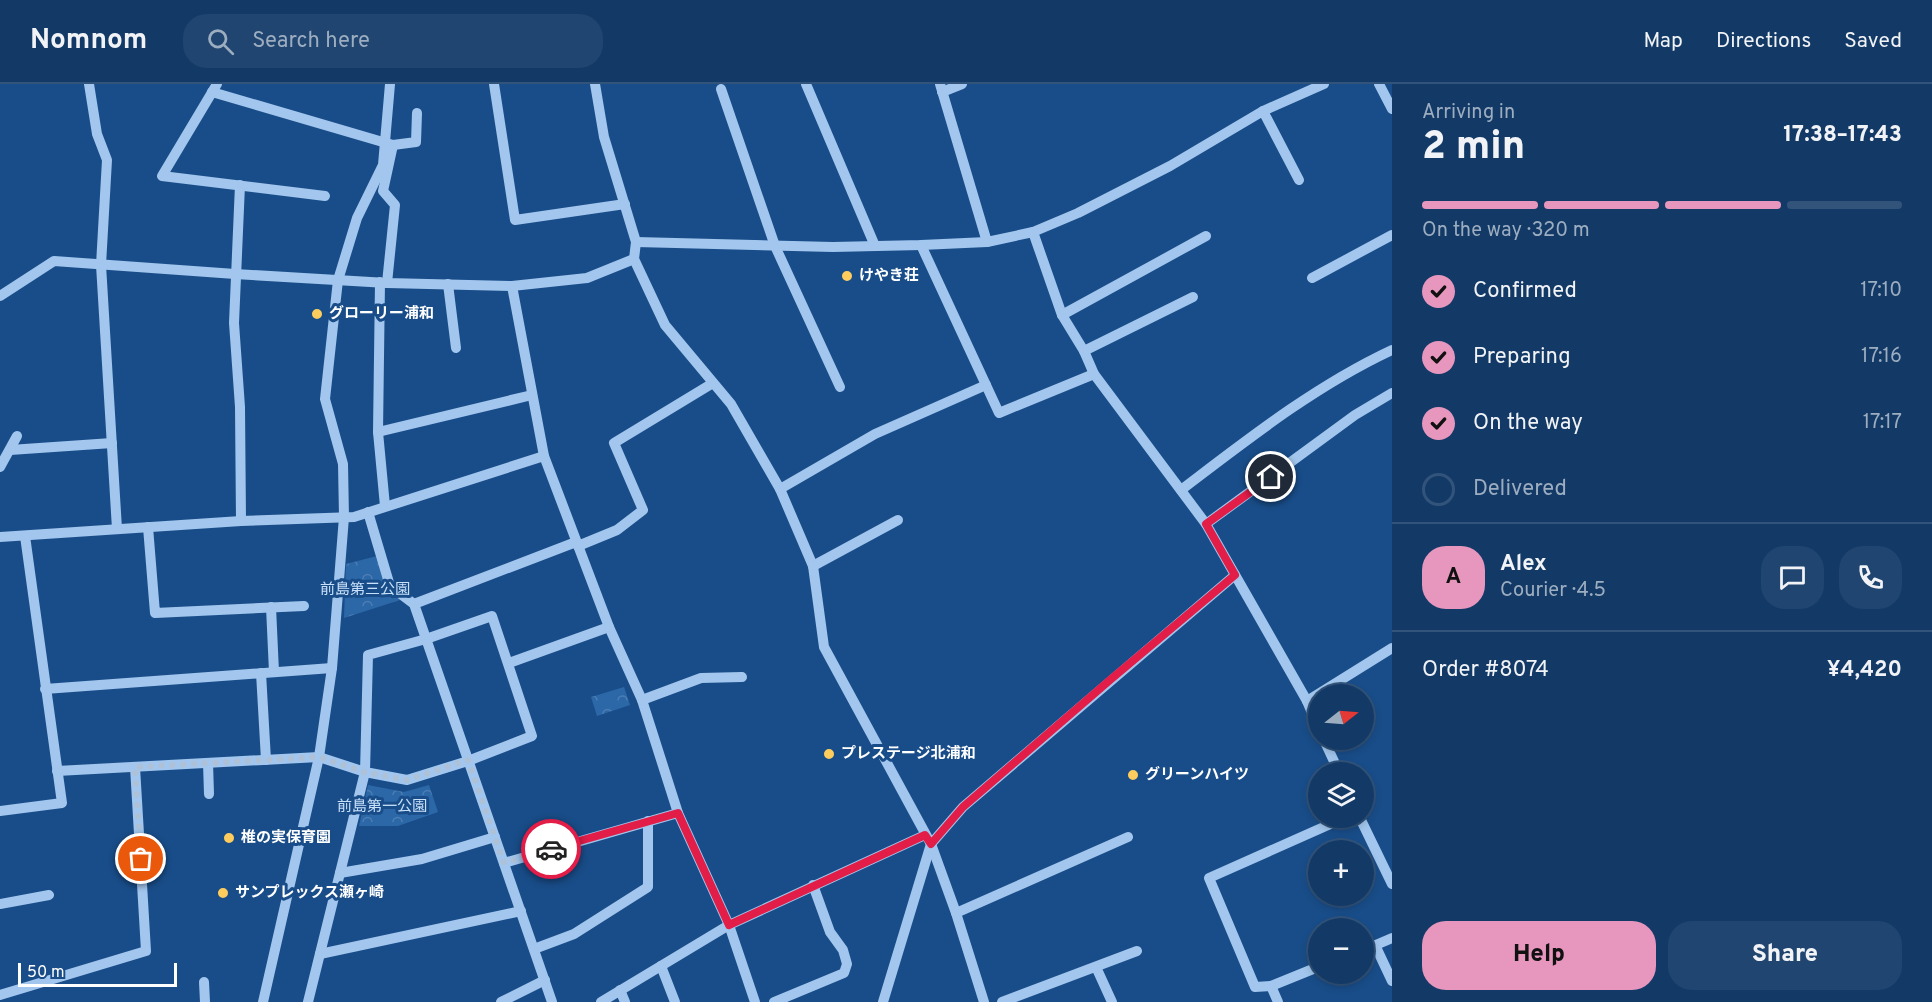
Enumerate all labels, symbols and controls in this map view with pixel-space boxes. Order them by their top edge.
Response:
search box [183,14,603,68]
text: Nomnom [30,23,147,59]
icon: search [204,25,237,58]
text: Search here [252,28,370,55]
text: Map [1643,28,1683,55]
text: Directions [1716,28,1811,55]
text: Saved [1844,28,1902,55]
text: Arriving in [1422,100,1515,126]
text: 17:38–17:43 [1783,122,1902,149]
text: 2 min [1422,124,1525,173]
text: On the way · 320 m [1422,218,1590,244]
place label: けやき荘 [859,267,919,286]
marker: けやき荘 [840,269,854,283]
icon: check [1422,275,1455,308]
text: Confirmed [1473,278,1577,305]
text: 17:10 [1860,278,1902,304]
place label: グローリー浦和 [329,304,434,324]
marker: グローリー浦和 [310,307,324,321]
icon: check [1422,341,1455,374]
text: Preparing [1473,344,1571,371]
text: 17:16 [1861,344,1902,370]
icon: check [1422,407,1455,440]
text: On the way [1473,410,1583,437]
text: 17:17 [1863,410,1902,436]
pin [1245,451,1296,502]
icon: home [1254,460,1287,493]
text: Delivered [1473,476,1567,503]
button: chat [1761,546,1824,609]
button: phone [1839,546,1902,609]
text: Alex [1500,551,1547,578]
text: A [1446,564,1461,591]
text: Courier · 4.5 [1500,578,1606,604]
park label: 前島第三公園 [320,581,410,600]
text: Order #8074 [1422,657,1549,684]
text: ¥4,420 [1827,657,1902,684]
north arrow [1308,684,1374,750]
map controls [1308,684,1374,984]
place label: プレステージ北浦和 [841,744,976,764]
marker: プレステージ北浦和 [822,747,836,761]
button: layers [1308,762,1374,828]
place label: グリーンハイツ [1145,766,1249,785]
marker: グリーンハイツ [1126,768,1140,782]
park label: 前島第一公園 [337,798,427,817]
courier [521,819,581,879]
place label: 椎の実保育園 [241,829,331,848]
marker: 椎の実保育園 [222,831,236,845]
pin [115,833,166,884]
icon: car [535,833,568,866]
button: + [1308,840,1374,906]
icon: bag [124,842,157,875]
place label: サンプレックス瀬ヶ崎 [235,884,384,903]
marker: サンプレックス瀬ヶ崎 [216,886,230,900]
button: − [1308,918,1374,984]
button: Help [1422,921,1656,990]
button: Share [1668,921,1902,990]
scale bar [18,960,177,988]
text: 50 m [27,963,65,983]

